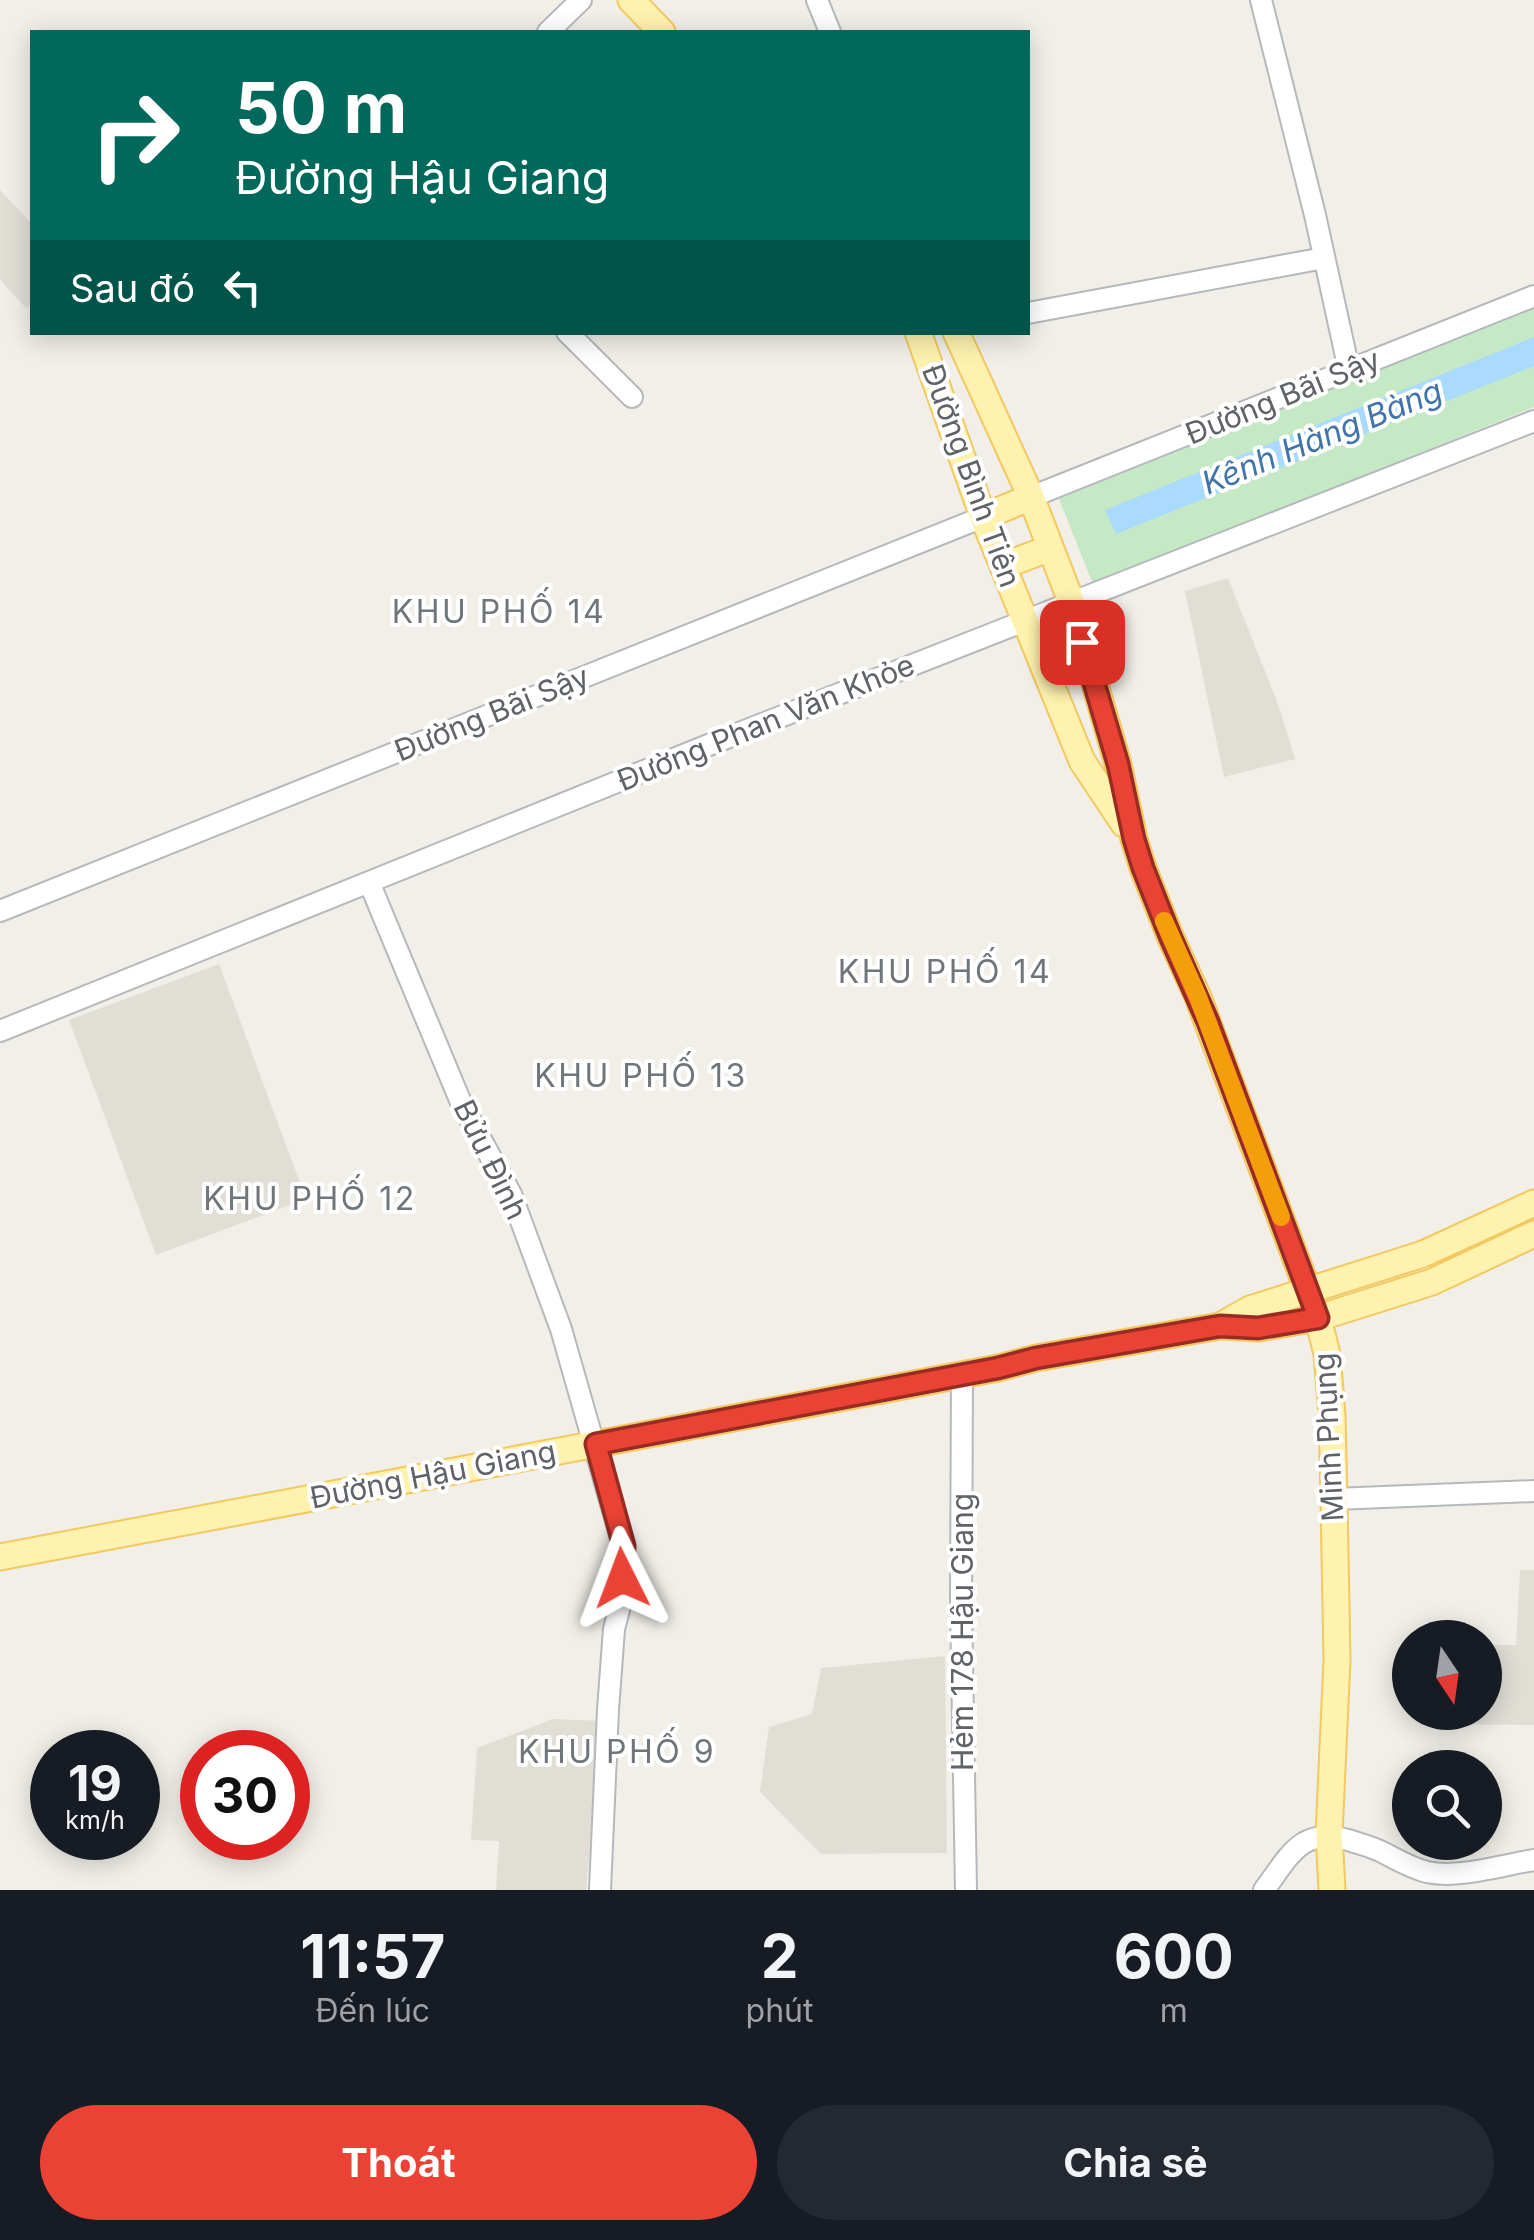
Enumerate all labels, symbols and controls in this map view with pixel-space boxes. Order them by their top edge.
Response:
text: 50 m [235,65,407,150]
icon: right [70,70,200,200]
text: Đường Hậu Giang [235,150,609,205]
icon: left [215,260,270,315]
text: Sau đó [70,265,195,311]
street label: Đường Bãi Sậy [1180,341,1385,451]
street label: Đường Bình Tiên [915,359,1029,592]
water label: Kênh Hàng Bàng [1196,371,1448,502]
district label: KHU PHỐ 14 [392,587,606,631]
pin [1040,600,1125,685]
icon: arrive [1055,615,1110,670]
street label: Đường Phan Văn Khỏe [612,646,919,798]
street label: Đường Bãi Sậy [389,658,594,768]
district label: KHU PHỐ 14 [838,947,1052,991]
district label: KHU PHỐ 13 [534,1051,748,1095]
street label: Bửu Đình [446,1094,535,1225]
district label: KHU PHỐ 12 [203,1174,417,1218]
street label: Minh Phụng [1306,1352,1350,1522]
street label: Đường Hậu Giang [307,1433,559,1516]
street label: Hẻm 178 Hậu Giang [944,1493,980,1771]
position arrow [570,1526,674,1630]
north arrow [1392,1620,1502,1730]
map controls [1392,1620,1502,1860]
district label: KHU PHỐ 9 [518,1727,716,1771]
speed limit sign: 30 [180,1730,310,1860]
button: search [1392,1750,1502,1860]
text: 19 [68,1753,122,1813]
text: km/h [65,1805,125,1835]
text: 11:57 [300,1920,445,1992]
text: 2 [761,1920,798,1992]
text: 600 [1114,1920,1234,1992]
text: Đến lúc [315,1991,430,2030]
text: phút [746,1991,814,2030]
text: m [1160,1991,1188,2030]
button: Thoát [40,2105,757,2220]
button: Chia sẻ [777,2105,1494,2220]

